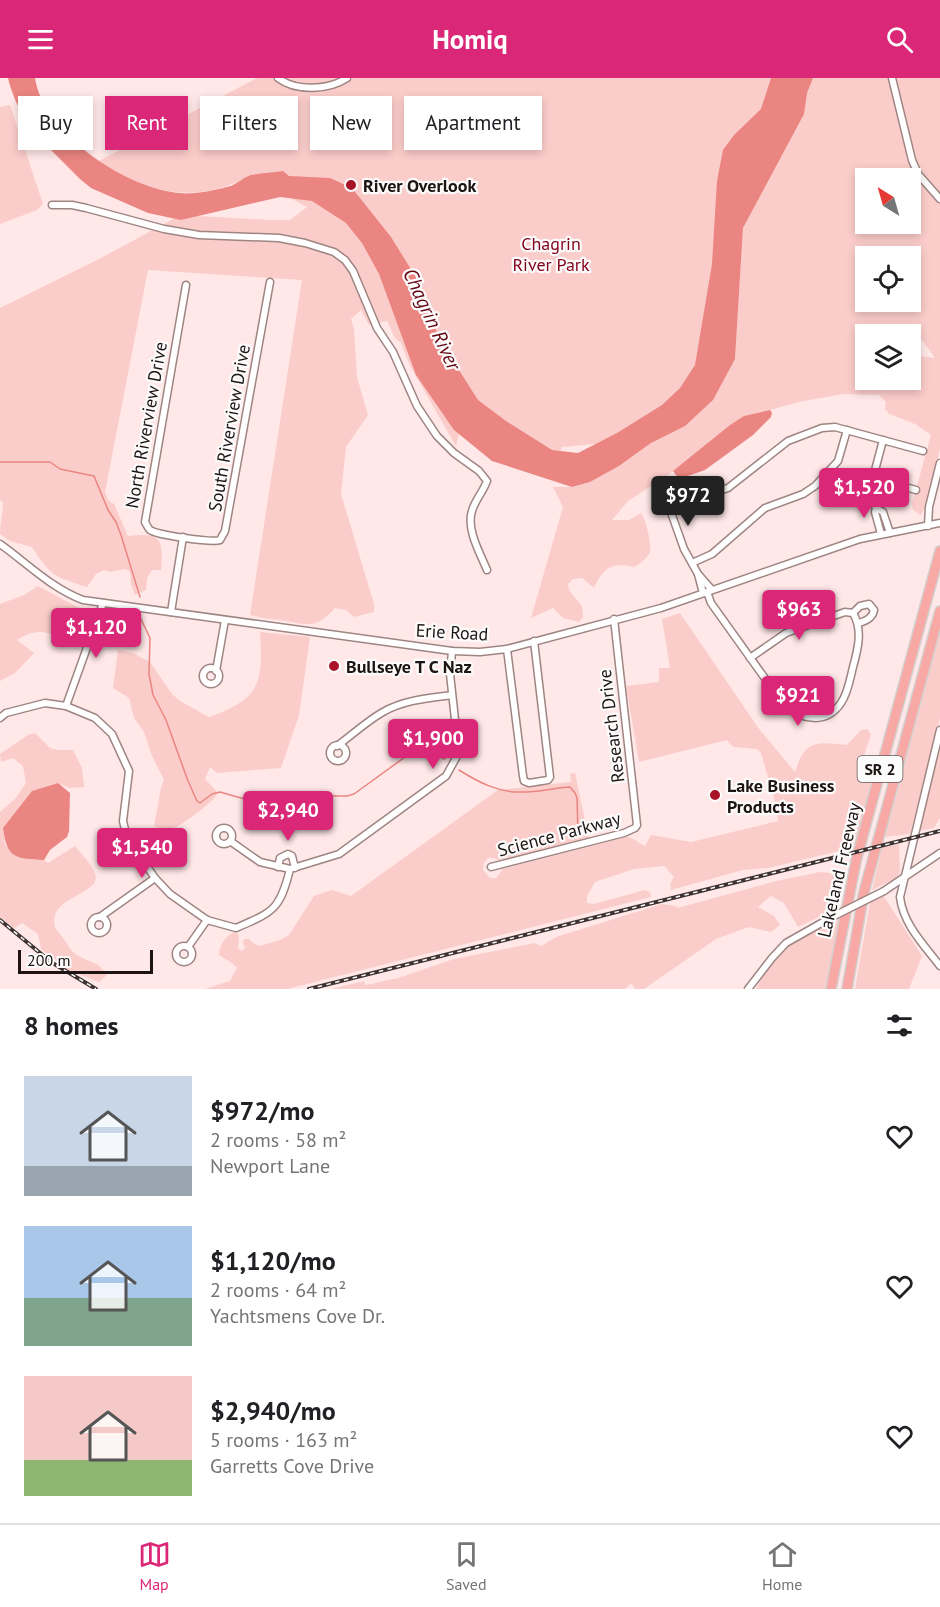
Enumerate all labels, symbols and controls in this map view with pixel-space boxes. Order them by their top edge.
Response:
text: Homiq [432,22,508,56]
icon: menu [24,23,57,56]
icon: search [883,23,916,56]
chip: Buy [18,96,93,150]
chip: Rent [105,96,188,150]
chip: Filters [200,96,298,150]
chip: New [310,96,392,150]
chip: Apartment [404,96,542,150]
north arrow [855,168,921,234]
map controls [855,168,921,390]
place label: River Overlook [363,174,476,197]
marker: River Overlook [344,178,358,192]
park label: Chagrin River Park [512,232,590,276]
button: locate [855,246,921,312]
water label: Chagrin River [397,264,468,375]
button: layers [855,324,921,390]
street label: North Riverview Drive [120,340,172,510]
street label: South Riverview Drive [203,343,255,513]
pin: $1,520 [815,468,913,519]
text: $1,520 [833,474,895,500]
pin: $972 [652,476,724,527]
text: $972 [665,482,711,508]
pin: $963 [763,590,835,641]
text: $963 [776,596,822,622]
pin: $1,120 [47,608,145,659]
text: $1,120 [65,614,127,640]
street label: Erie Road [415,619,489,645]
place label: Bullseye T C Naz [346,655,472,678]
marker: Bullseye T C Naz [327,659,341,673]
street label: Research Drive [593,668,629,784]
pin: $921 [762,676,834,727]
text: $921 [775,682,821,708]
pin: $1,900 [384,719,482,770]
text: $1,900 [402,725,464,751]
road number: SR 2 [858,756,902,782]
place label: Lake Business Products [727,774,835,818]
marker: Lake Business Products [708,788,722,802]
pin: $2,940 [239,791,337,842]
text: $2,940 [257,797,319,823]
street label: Lakeland Freeway [812,800,866,940]
street label: Science Parkway [495,806,624,862]
pin: $1,540 [93,828,191,879]
text: $1,540 [111,834,173,860]
scale bar [18,947,153,974]
text: 200 m [27,950,70,970]
text: 8 homes [24,1009,119,1042]
icon: filters [883,1009,916,1042]
text: $972/mo [210,1094,314,1127]
icon: home [72,1100,144,1172]
icon: heart [883,1120,916,1153]
text: 2 rooms · 58 m² [210,1127,346,1153]
text: Newport Lane [210,1153,330,1179]
text: $1,120/mo [210,1244,336,1277]
icon: home [72,1250,144,1322]
icon: heart [883,1270,916,1303]
text: 2 rooms · 64 m² [210,1277,346,1303]
text: Yachtsmens Cove Dr. [210,1303,385,1329]
text: $2,940/mo [210,1394,336,1427]
icon: home [72,1400,144,1472]
icon: heart [883,1420,916,1453]
text: 5 rooms · 163 m² [210,1427,357,1453]
text: Garretts Cove Drive [210,1453,374,1479]
tab: Map [138,1538,171,1594]
tab: Saved [446,1538,487,1594]
tab: Home [762,1538,802,1594]

